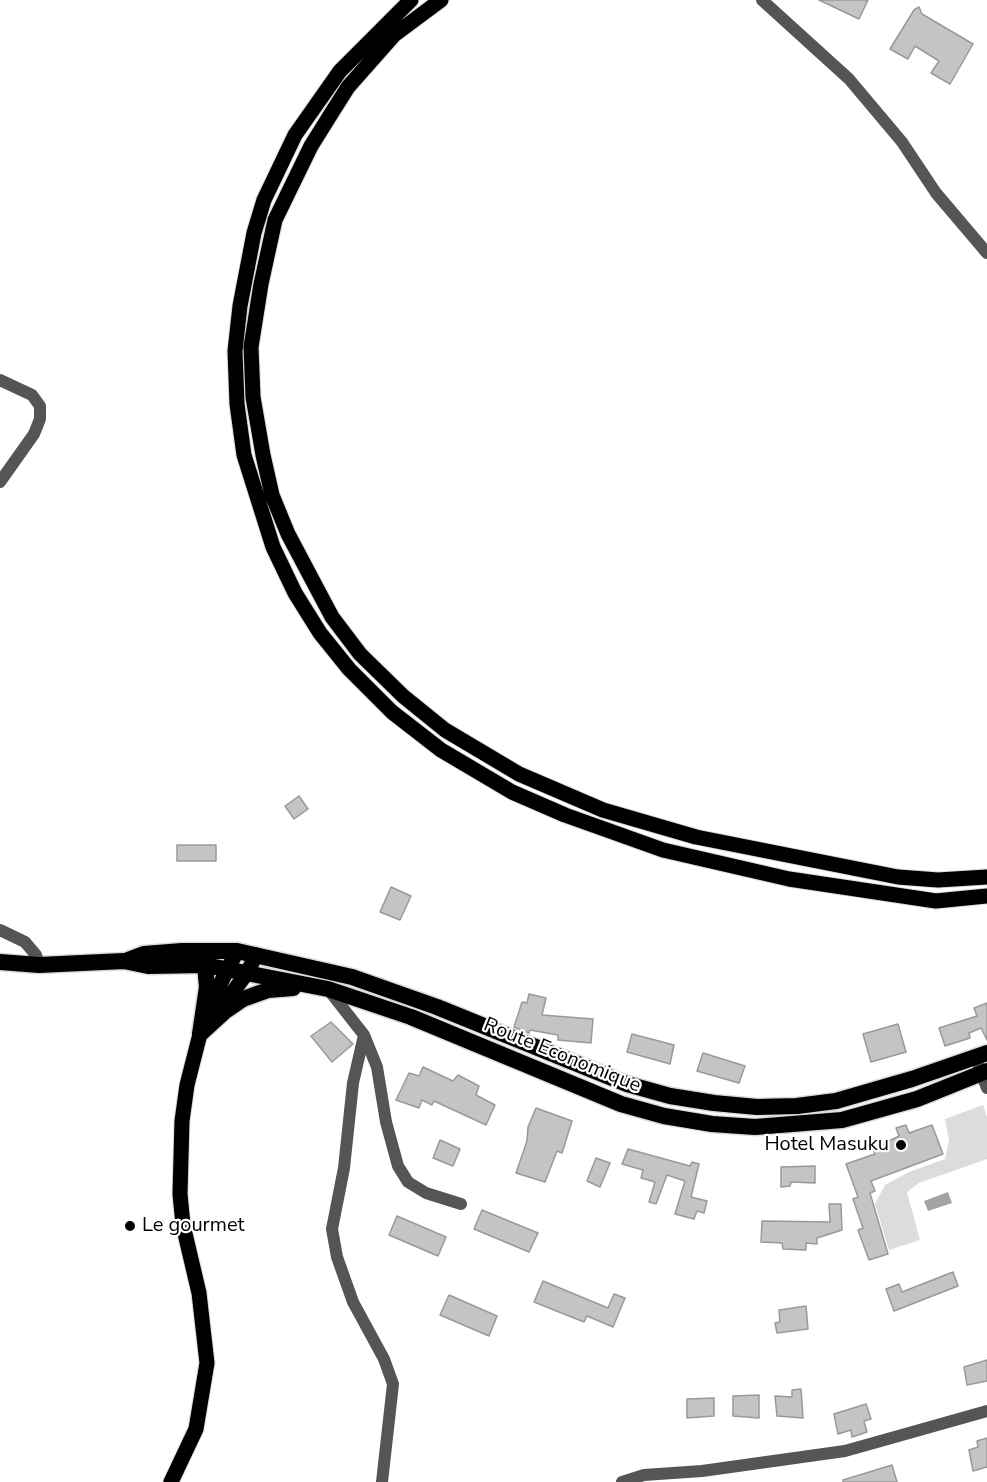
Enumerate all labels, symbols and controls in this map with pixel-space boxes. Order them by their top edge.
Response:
street label: Route Economique [480,1013,644,1099]
place label: Hotel Masuku [764,1133,889,1157]
marker: Hotel Masuku [894,1138,908,1152]
place label: Le gourmet [142,1214,245,1238]
marker: Le gourmet [123,1219,137,1233]

